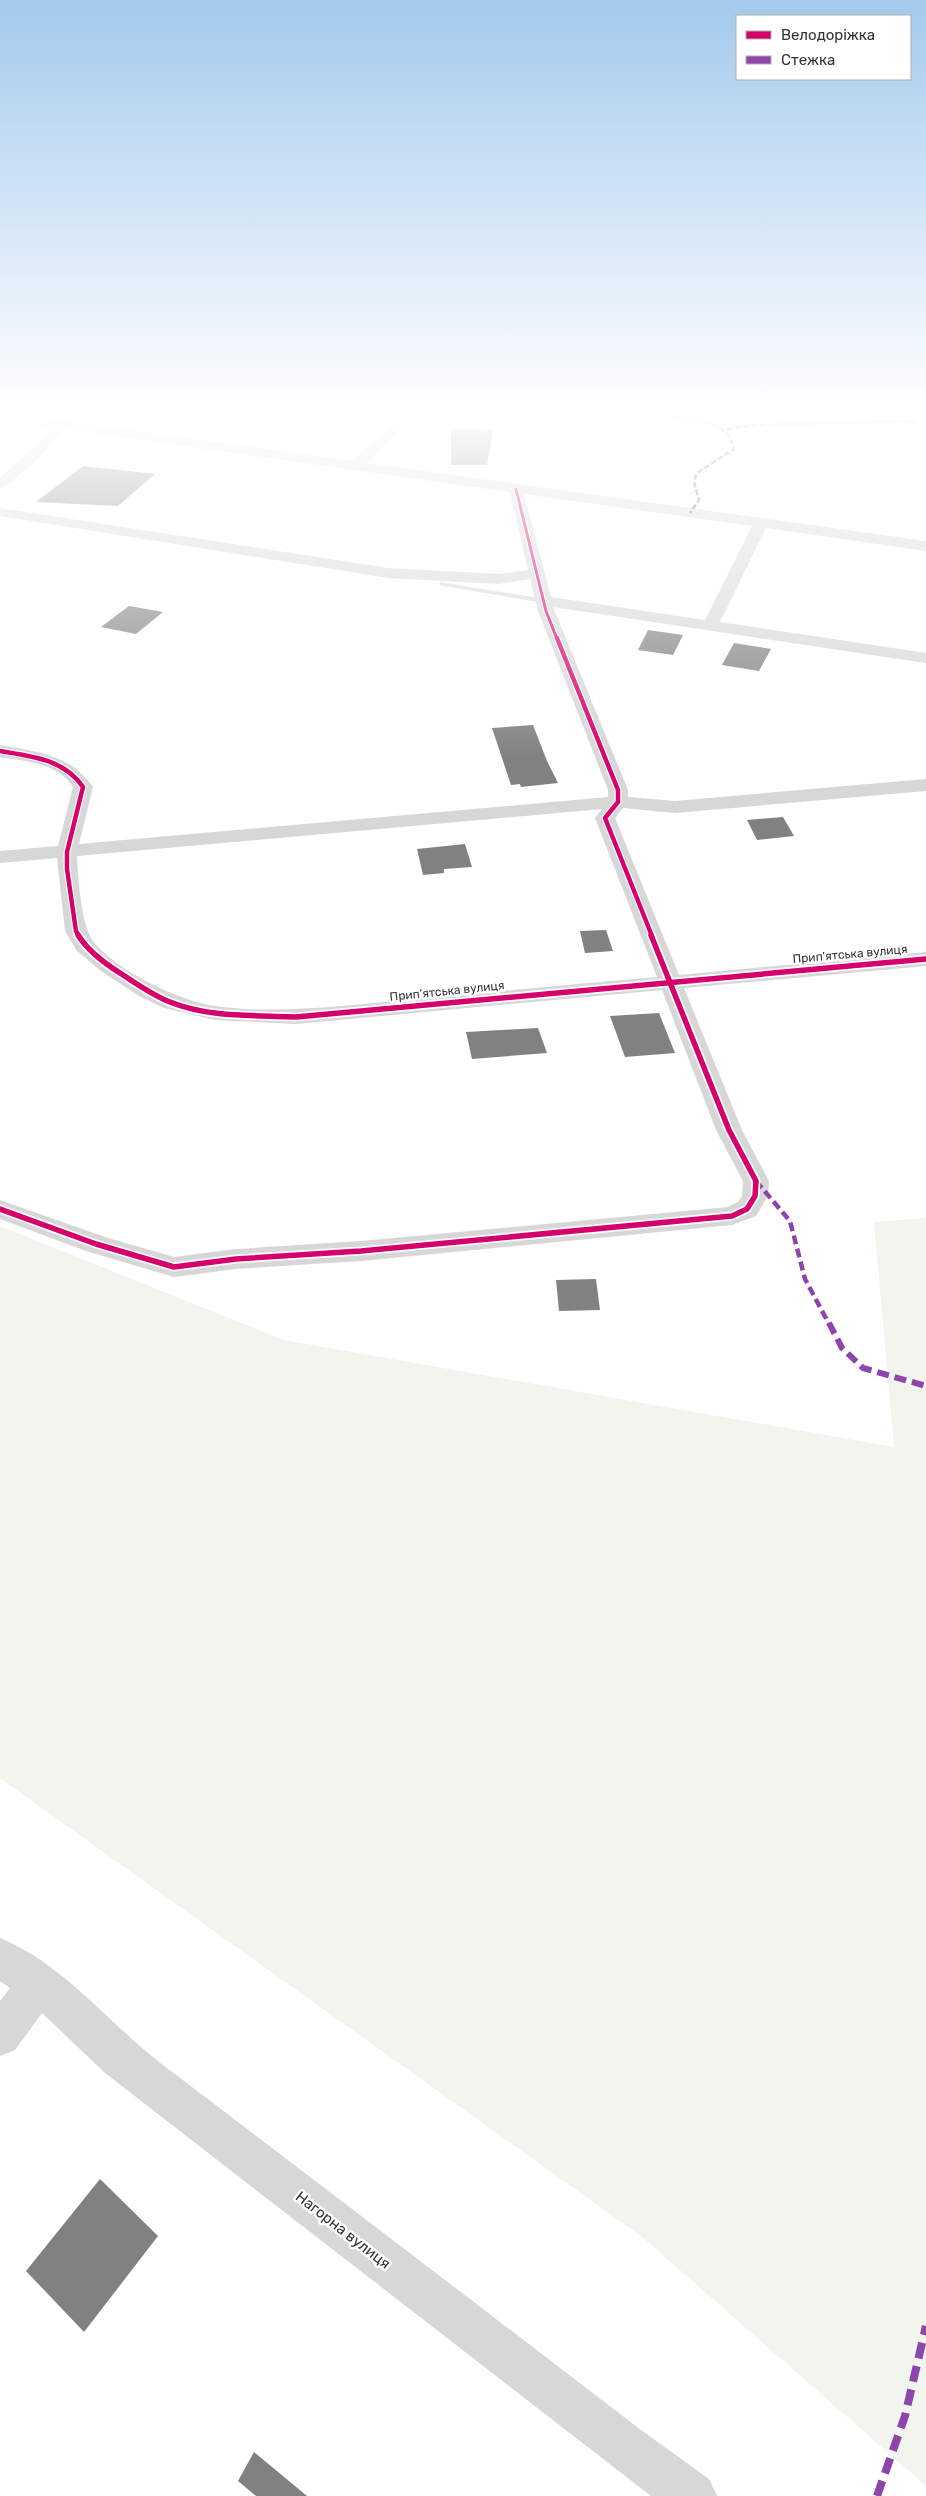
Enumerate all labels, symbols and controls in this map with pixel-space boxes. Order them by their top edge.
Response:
legend [736,15,911,80]
text: Велодоріжка [781,26,875,44]
text: Стежка [781,51,835,69]
street label: Прип’ятська вулиця [792,942,908,966]
street label: Прип’ятська вулиця [389,978,505,1004]
street label: Нагорна вулиця [292,2187,394,2273]

